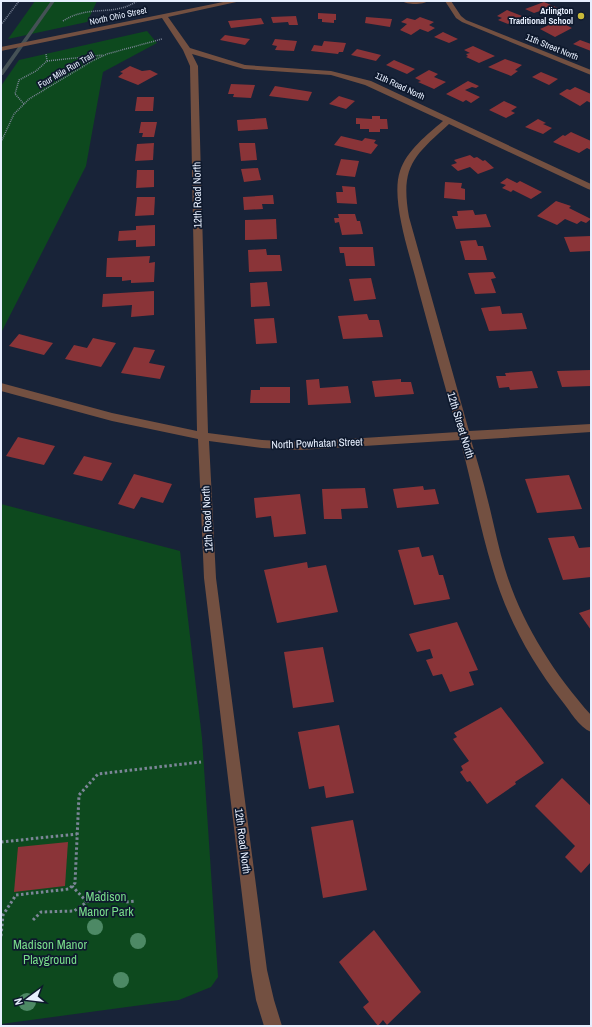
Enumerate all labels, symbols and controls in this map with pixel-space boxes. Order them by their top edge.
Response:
street label: North Ohio Street [88,4,148,28]
place label: Arlington Traditional School [509,5,573,27]
marker: Arlington Traditional School [576,11,586,21]
street label: 11th Street North [524,31,580,63]
street label: Four Mile Run Trail [36,49,97,91]
street label: 11th Road North [373,69,427,103]
street label: 12th Road North [189,162,205,228]
street label: 12th Street North [444,390,478,460]
street label: North Powhatan Street [271,434,363,452]
street label: 12th Road North [198,486,216,552]
street label: 12th Road North [232,807,254,875]
park label: Madison Manor Park [78,888,134,920]
park label: Madison Manor Playground [13,936,87,968]
north arrow [8,979,48,1019]
text: N [11,997,26,1007]

